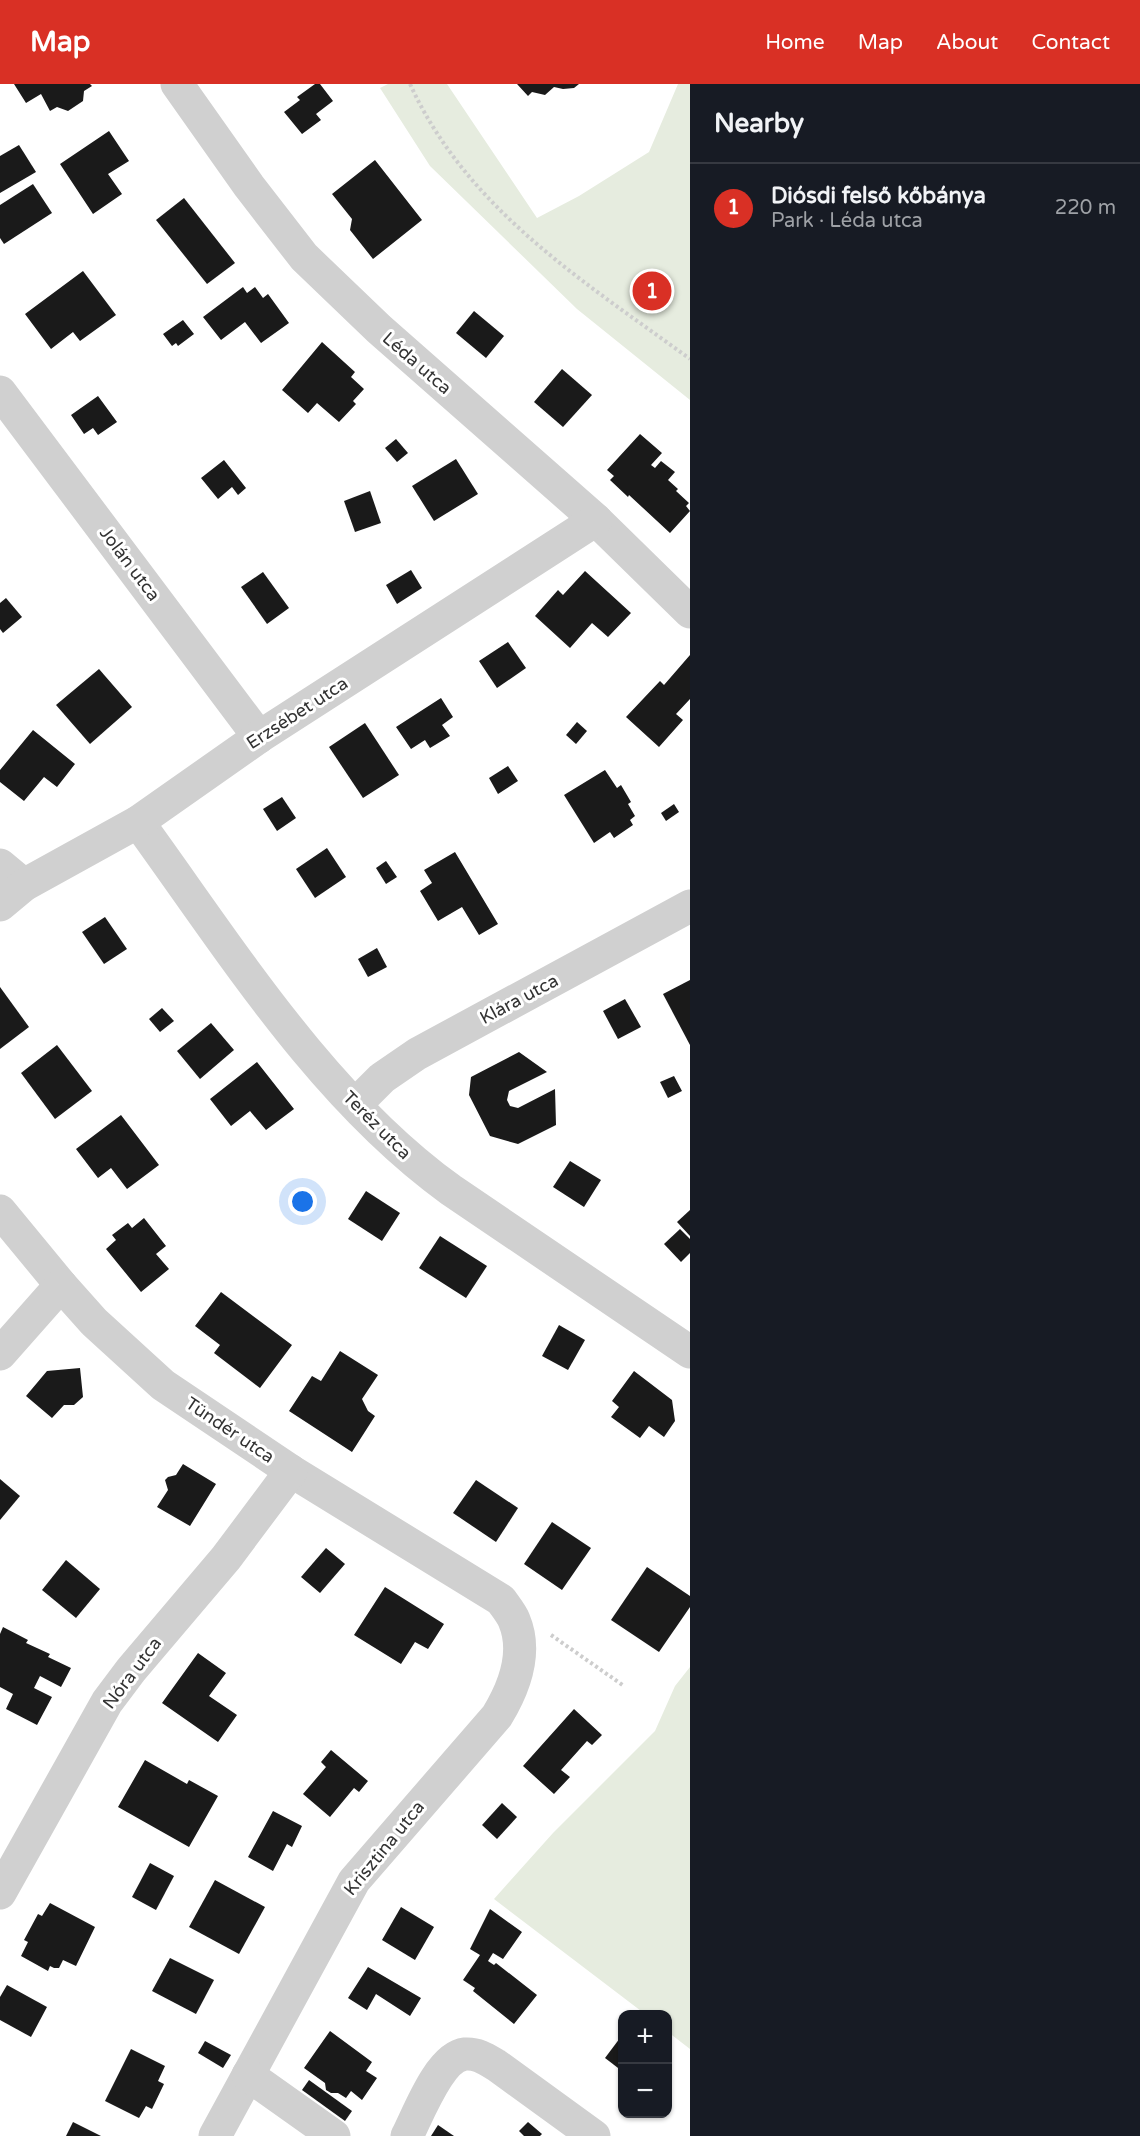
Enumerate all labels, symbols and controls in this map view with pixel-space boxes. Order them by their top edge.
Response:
text: Map [30,25,90,59]
text: Home [765,30,825,55]
text: Map [858,30,903,55]
text: About [936,30,998,55]
text: Contact [1031,30,1110,55]
text: Nearby [714,108,804,139]
text: Diósdi felső kőbánya [771,183,986,209]
text: 1 [727,196,740,220]
text: 220 m [1055,196,1116,220]
text: Park · Léda utca [771,209,923,233]
pin: 1 [632,268,672,314]
street label: Léda utca [378,327,456,399]
street label: Jolán utca [95,523,165,605]
street label: Erzsébet utca [242,672,352,754]
street label: Klára utca [476,969,562,1029]
street label: Teréz utca [338,1086,416,1164]
your location [288,1187,317,1216]
street label: Tündér utca [181,1392,279,1468]
street label: Nóra utca [98,1633,166,1713]
street label: Krisztina utca [339,1796,429,1900]
map controls [618,2010,672,2118]
button: + [618,2010,672,2064]
button: − [618,2064,672,2118]

